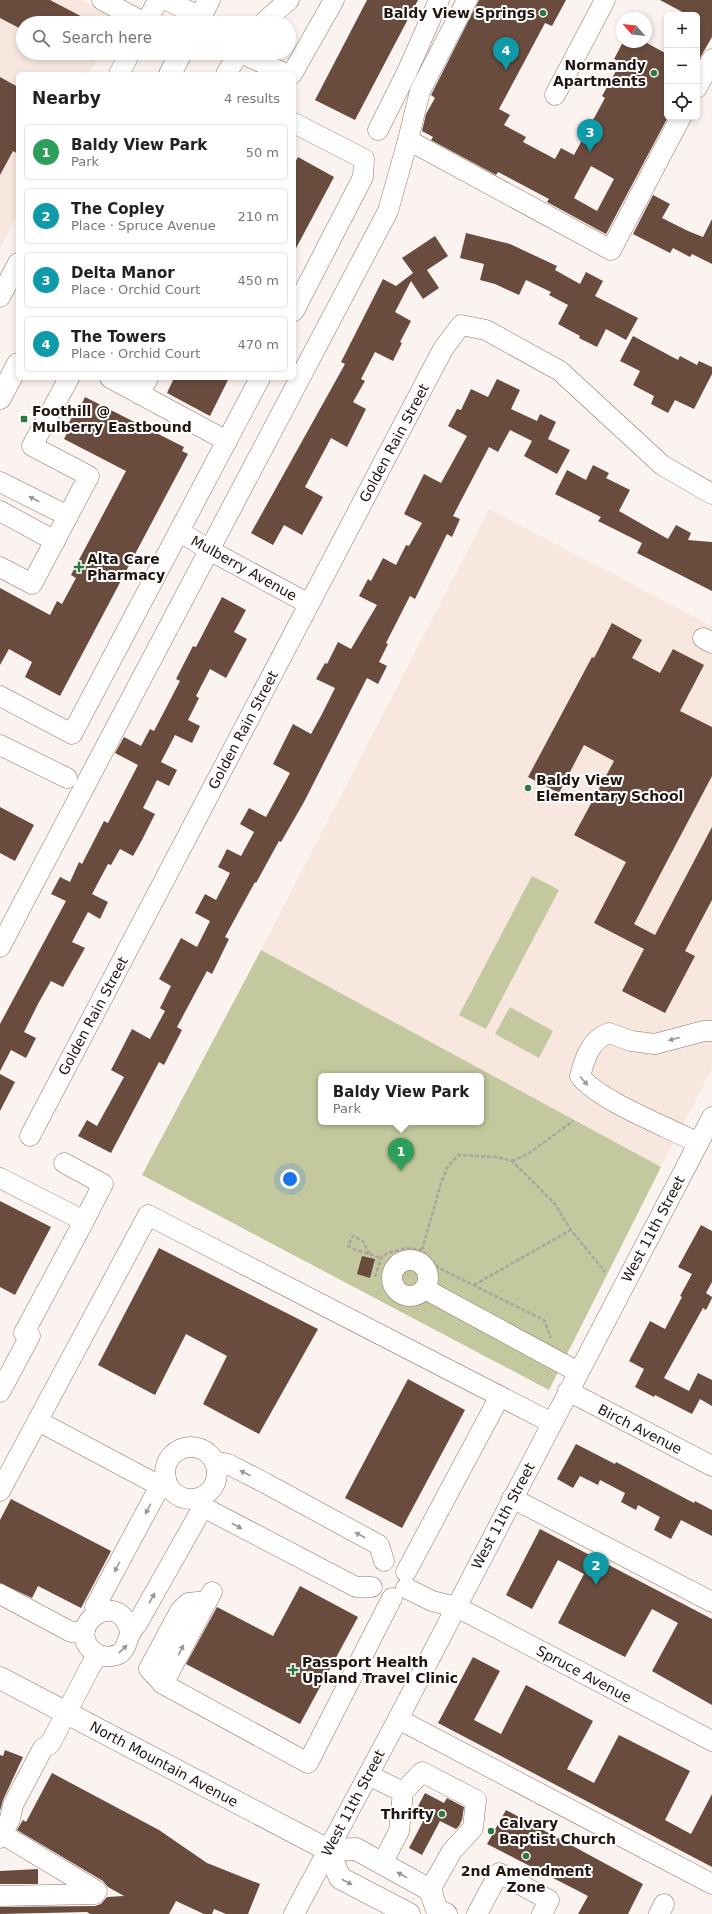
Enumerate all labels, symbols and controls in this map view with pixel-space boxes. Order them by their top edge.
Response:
place label: Baldy View Springs [383,5,535,21]
marker: Baldy View Springs [538,8,548,18]
north arrow [616,12,652,48]
map controls [664,12,700,120]
button: + [664,12,700,48]
search box [16,16,296,60]
icon: search [30,27,52,49]
text: Search here [62,29,152,47]
pin: 4 [493,37,519,70]
button: − [664,48,700,84]
place label: Normandy Apartments [553,57,646,89]
marker: Normandy Apartments [649,68,659,78]
button: locate [664,84,700,120]
text: Nearby [32,88,101,108]
text: 4 results [224,91,280,106]
pin: 3 [577,119,603,152]
text: Baldy View Park [71,136,207,154]
text: 1 [41,145,51,160]
text: 50 m [246,145,279,160]
text: Park [71,154,99,169]
text: The Copley [71,200,164,218]
text: 2 [41,209,51,224]
text: 210 m [237,209,279,224]
text: Place · Spruce Avenue [71,218,216,233]
text: Delta Manor [71,264,175,282]
text: 3 [41,273,51,288]
text: 450 m [237,273,279,288]
text: Place · Orchid Court [71,282,200,297]
text: The Towers [71,328,166,346]
text: 4 [41,337,51,352]
text: 470 m [237,337,279,352]
text: Place · Orchid Court [71,346,200,361]
street label: Golden Rain Street [356,381,432,505]
place label: Foothill @ Mulberry Eastbound [32,403,192,435]
marker: Foothill @ Mulberry Eastbound [19,414,29,424]
one-way arrow [28,496,40,502]
street label: Mulberry Avenue [188,532,300,604]
place label: Alta Care Pharmacy [87,551,165,583]
marker: Alta Care Pharmacy [74,562,84,572]
street label: Golden Rain Street [205,668,281,792]
place label: Baldy View Elementary School [536,772,683,804]
marker: Baldy View Elementary School [523,783,533,793]
street label: Golden Rain Street [55,954,131,1078]
one-way arrow [668,1036,680,1042]
popup [318,1073,484,1125]
one-way arrow [580,1076,589,1086]
text: Baldy View Park [333,1083,469,1101]
text: Park [333,1101,361,1116]
pin: 1 [388,1138,414,1171]
your location [280,1169,300,1189]
street label: West 11th Street [618,1173,688,1285]
street label: Birch Avenue [595,1401,685,1457]
street label: West 11th Street [468,1460,538,1572]
one-way arrow [240,1470,251,1476]
one-way arrow [144,1503,151,1515]
one-way arrow [231,1523,243,1529]
one-way arrow [354,1531,366,1538]
pin: 2 [583,1552,609,1585]
one-way arrow [113,1561,120,1573]
one-way arrow [148,1593,155,1604]
street label: Spruce Avenue [534,1642,634,1706]
one-way arrow [178,1644,184,1656]
one-way arrow [118,1645,128,1654]
place label: Passport Health Upland Travel Clinic [302,1654,458,1686]
marker: Passport Health Upland Travel Clinic [287,1664,299,1676]
street label: North Mountain Avenue [87,1718,241,1810]
street label: West 11th Street [318,1747,388,1859]
place label: Thrifty [381,1806,434,1822]
marker: Thrifty [437,1809,447,1819]
place label: Calvary Baptist Church [499,1815,616,1847]
marker: Calvary Baptist Church [486,1826,496,1836]
marker: 2nd Amendment Zone [521,1851,531,1861]
place label: 2nd Amendment Zone [461,1863,591,1895]
one-way arrow [396,1871,408,1878]
one-way arrow [341,1878,353,1885]

